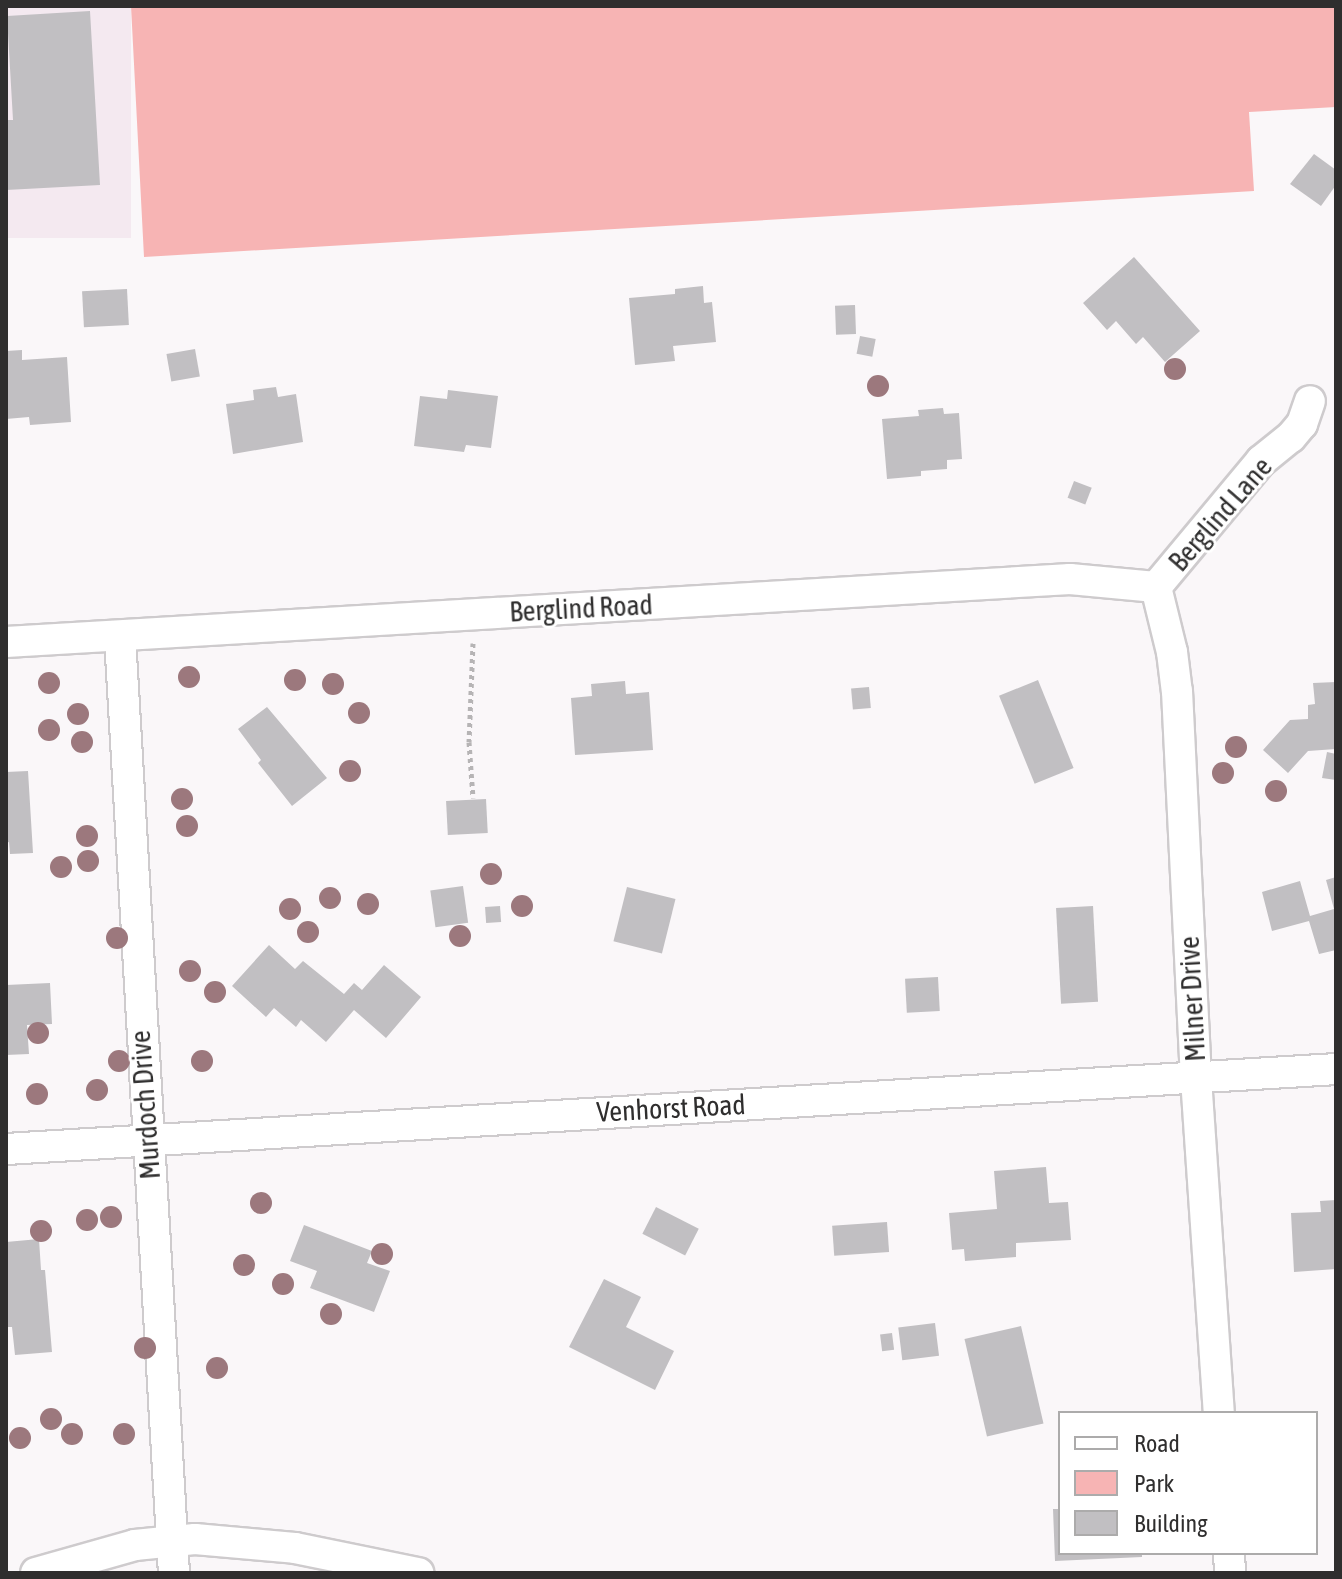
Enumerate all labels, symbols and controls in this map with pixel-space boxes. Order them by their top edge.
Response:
street label: Berglind Lane [1161,450,1279,578]
street label: Berglind Road [508,587,654,629]
street label: Milner Drive [1172,936,1212,1062]
street label: Murdoch Drive [123,1029,167,1181]
street label: Venhorst Road [596,1087,746,1129]
legend [1058,1411,1318,1555]
text: Road [1134,1430,1180,1457]
text: Park [1134,1470,1174,1497]
text: Building [1134,1510,1207,1537]

